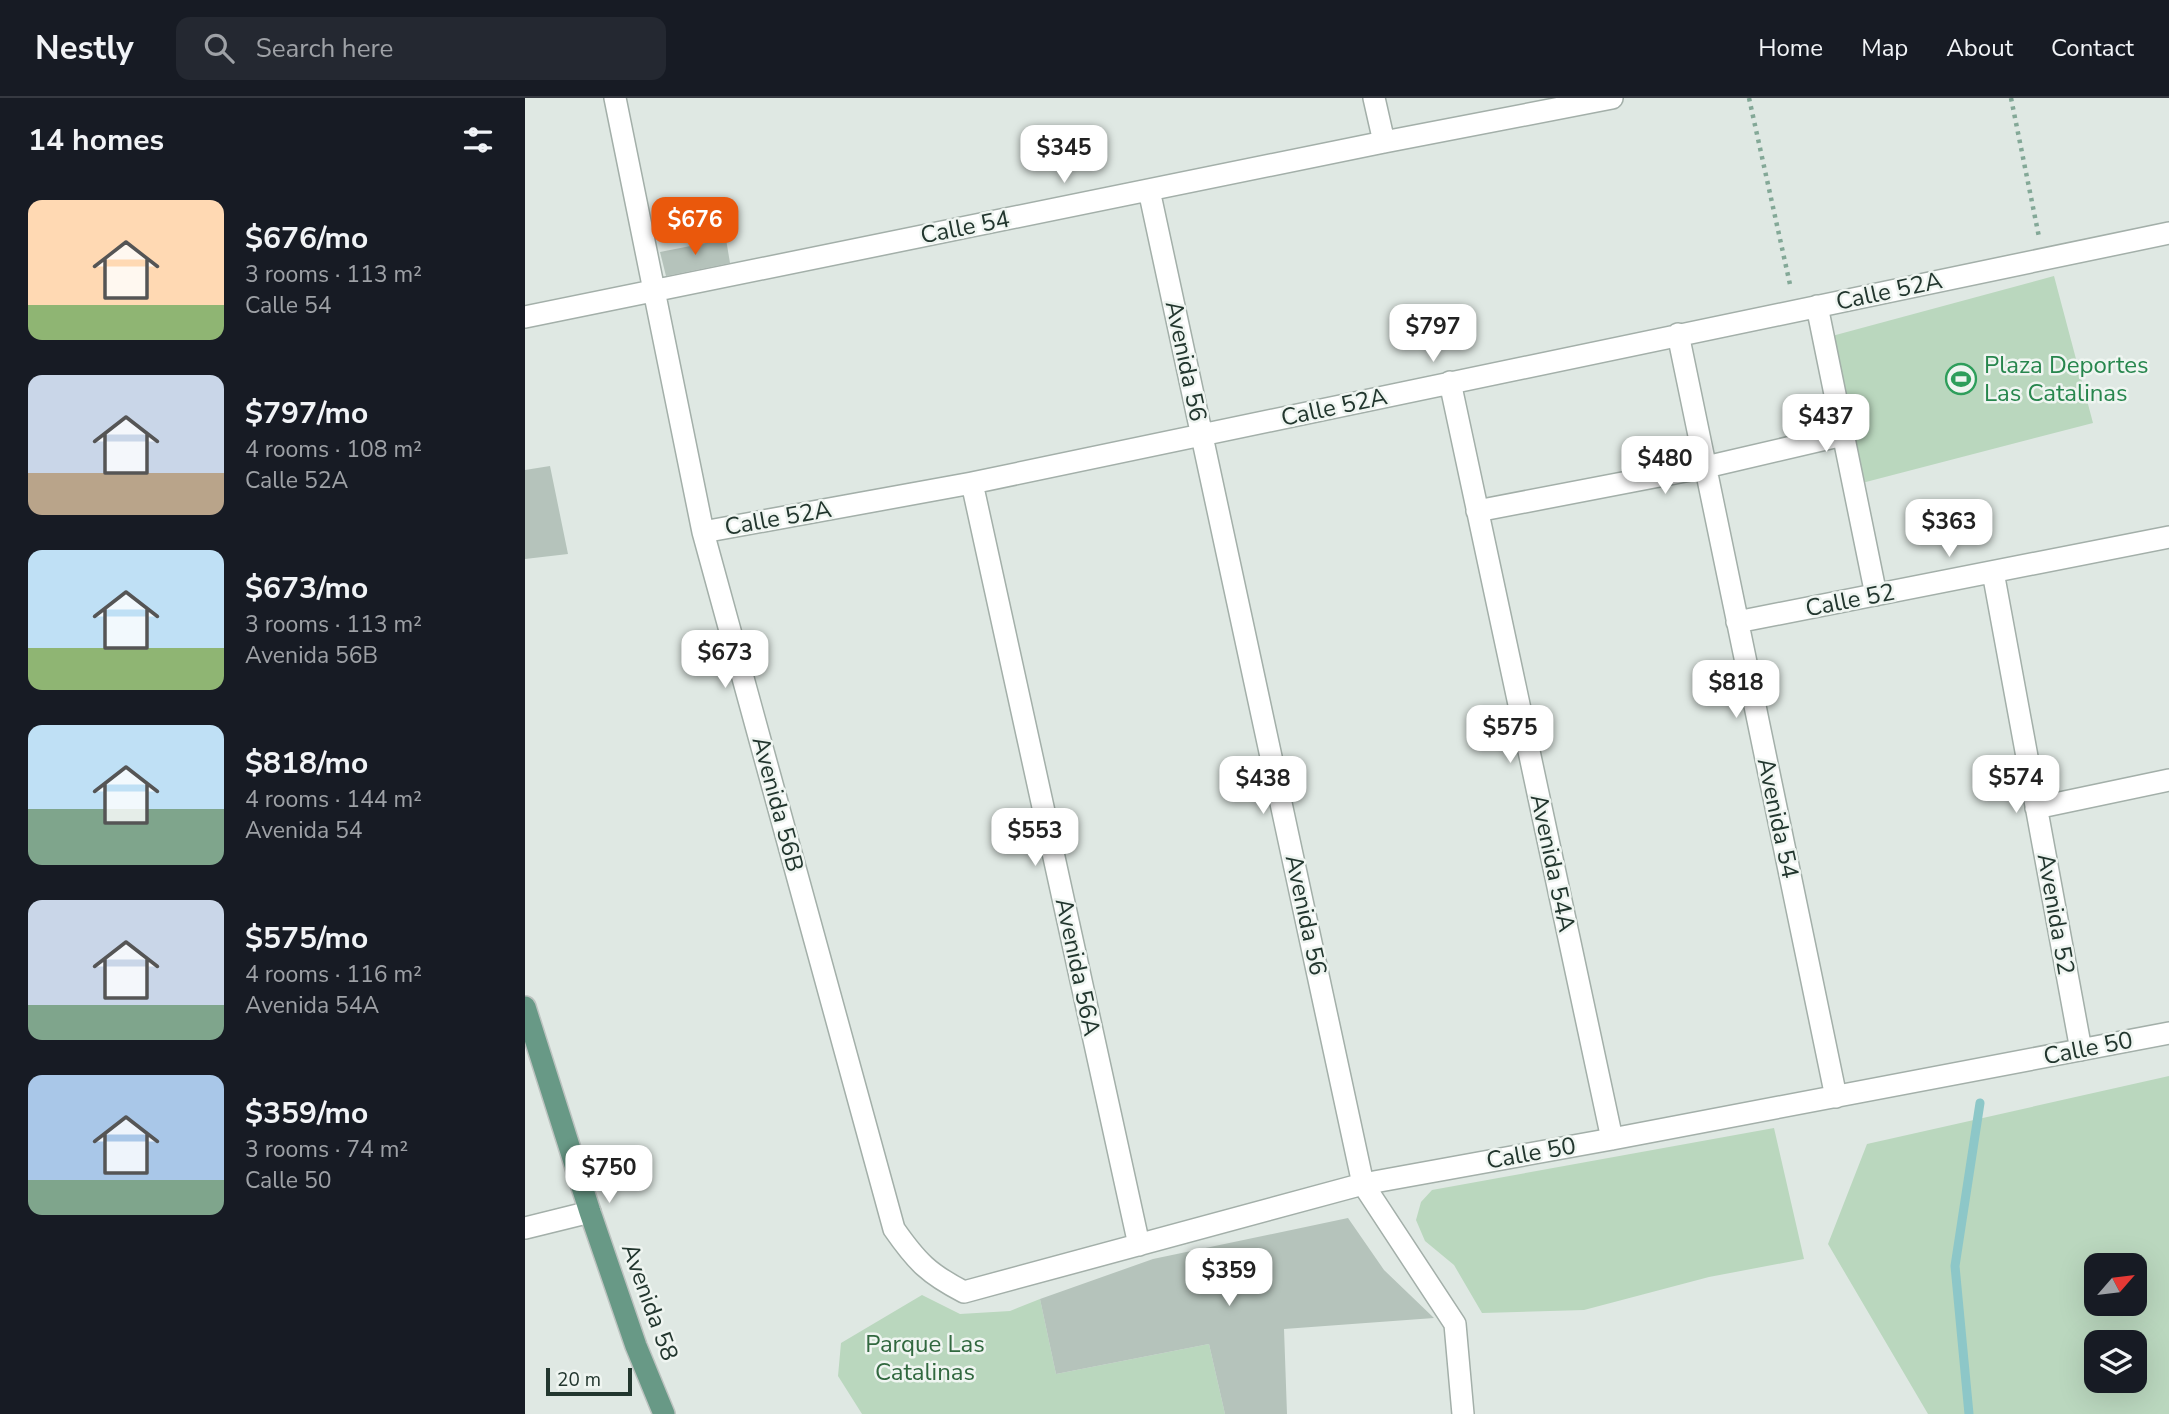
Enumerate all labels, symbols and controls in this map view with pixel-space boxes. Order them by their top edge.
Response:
search box [176,17,666,80]
text: Nestly [35,26,134,71]
icon: search [200,29,238,67]
text: Search here [256,31,393,66]
text: Home [1758,32,1823,64]
text: Map [1861,32,1908,64]
text: About [1946,32,2013,64]
text: Contact [2051,32,2134,64]
text: 14 homes [28,120,164,161]
icon: filters [459,121,497,159]
pin: $345 [1023,126,1105,185]
text: $345 [1036,132,1092,163]
pin: $676 [654,198,736,257]
street label: Calle 54 [918,203,1012,251]
text: $676 [667,204,723,235]
text: $676/mo [245,218,368,259]
icon: home [84,228,168,312]
text: 3 rooms · 113 m² [245,259,422,290]
street label: Calle 52A [1833,264,1946,318]
text: Calle 54 [245,290,332,321]
street label: Avenida 56 [1158,298,1214,424]
pin: $797 [1392,304,1474,364]
text: $797 [1405,311,1461,342]
place label: Plaza Deportes Las Catalinas [1984,349,2149,409]
sports icon: Plaza Deportes Las Catalinas [1944,362,1978,396]
street label: Calle 52A [1278,380,1391,434]
text: $797/mo [245,393,368,434]
pin: $437 [1785,394,1867,454]
text: $437 [1798,401,1854,432]
icon: home [84,403,168,487]
text: 4 rooms · 108 m² [245,434,422,465]
pin: $480 [1624,436,1706,496]
text: $480 [1637,443,1693,474]
text: Calle 52A [245,465,348,496]
street label: Calle 52A [722,493,834,543]
pin: $363 [1908,500,1990,559]
text: $363 [1921,506,1977,537]
text: $673/mo [245,568,368,609]
street label: Calle 52 [1803,576,1897,624]
icon: home [84,578,168,662]
text: 3 rooms · 113 m² [245,609,422,640]
pin: $673 [684,630,766,690]
text: $673 [697,637,753,668]
text: Avenida 56B [245,640,378,671]
pin: $818 [1695,660,1777,720]
text: $818 [1708,667,1764,698]
pin: $575 [1469,706,1551,765]
text: $575 [1482,712,1538,743]
street label: Avenida 56B [745,733,811,875]
text: $818/mo [245,743,368,784]
icon: home [84,753,168,837]
street label: Avenida 54 [1750,755,1806,881]
pin: $438 [1222,756,1304,816]
pin: $574 [1975,756,2057,815]
text: $574 [1988,762,2044,793]
text: $438 [1235,763,1291,794]
text: 4 rooms · 144 m² [245,784,422,815]
street label: Avenida 54A [1523,791,1583,935]
pin: $553 [994,808,1076,868]
text: Avenida 54 [245,815,363,846]
text: $553 [1007,815,1063,846]
street label: Avenida 52 [2030,851,2082,977]
street label: Avenida 56 [1278,852,1334,978]
street label: Avenida 56A [1048,895,1108,1039]
text: $575/mo [245,918,368,959]
icon: home [84,928,168,1012]
text: 4 rooms · 116 m² [245,959,422,990]
text: Avenida 54A [245,990,379,1021]
street label: Calle 50 [2041,1024,2135,1072]
text: $359/mo [245,1093,368,1134]
icon: home [84,1103,168,1187]
street label: Calle 50 [1484,1129,1578,1177]
text: 3 rooms · 74 m² [245,1134,408,1165]
pin: $750 [568,1146,650,1205]
text: $750 [581,1152,637,1183]
text: Calle 50 [245,1165,332,1196]
street label: Avenida 58 [614,1239,686,1365]
pin: $359 [1188,1248,1270,1308]
north arrow [2084,1253,2147,1316]
map controls [2084,1253,2147,1393]
text: $359 [1201,1255,1257,1286]
park label: Parque Las Catalinas [865,1328,985,1388]
button: layers [2084,1330,2147,1393]
scale bar [546,1365,632,1397]
text: 20 m [557,1367,601,1393]

